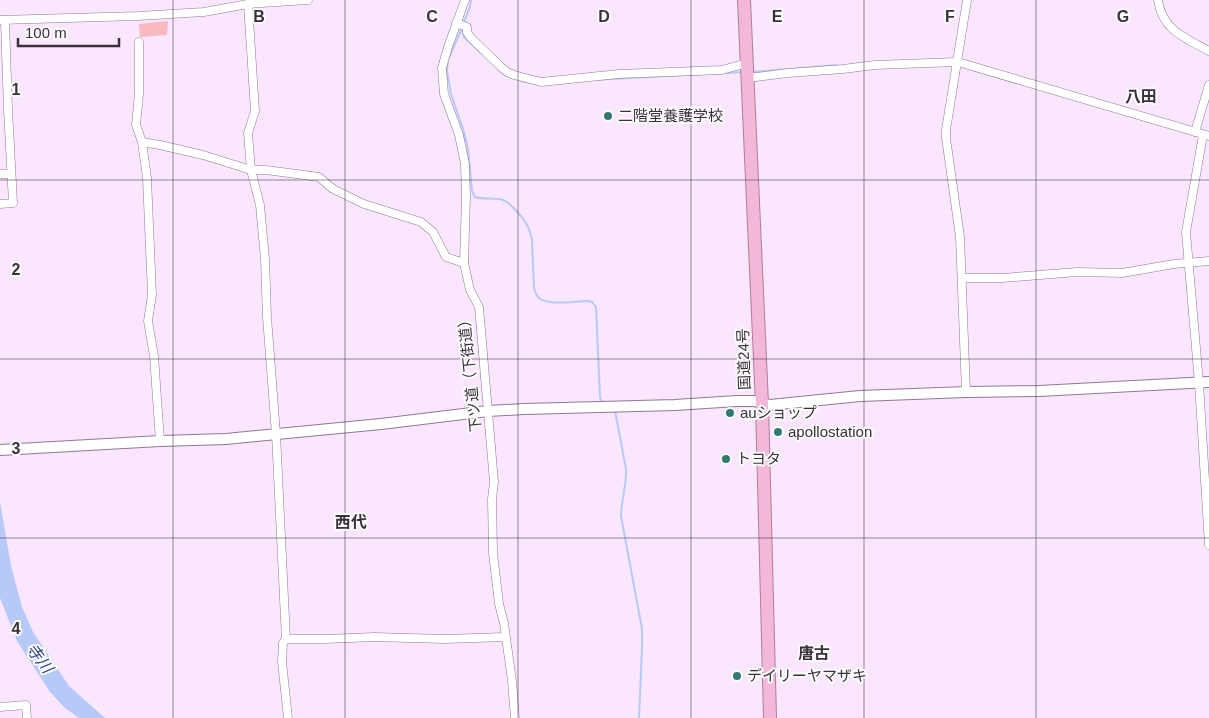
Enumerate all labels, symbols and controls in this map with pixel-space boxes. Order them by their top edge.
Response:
text: B [253,8,265,25]
text: C [426,8,438,25]
text: D [598,8,610,25]
text: E [772,8,783,25]
text: F [945,8,955,25]
text: G [1117,8,1129,25]
scale bar [18,15,119,47]
text: 100 m [25,24,67,41]
text: 1 [12,81,21,98]
district label: 八田 [1125,88,1157,105]
place label: 二階堂養護学校 [618,107,723,124]
marker: 二階堂養護学校 [602,110,614,122]
text: 2 [12,261,21,278]
street label: 下ツ道（下街道） [455,311,484,433]
street label: 国道24号 [734,328,753,390]
place label: auショップ [740,404,817,421]
marker: auショップ [724,407,736,419]
place label: apollostation [788,423,872,440]
marker: apollostation [772,426,784,438]
text: 3 [12,440,21,457]
place label: トヨタ [736,450,781,467]
marker: トヨタ [720,453,732,465]
district label: 西代 [335,513,367,531]
text: 4 [12,620,21,637]
water label: 寺川 [23,640,57,678]
district label: 唐古 [798,645,830,662]
place label: デイリーヤマザキ [747,667,867,684]
marker: デイリーヤマザキ [731,670,743,682]

